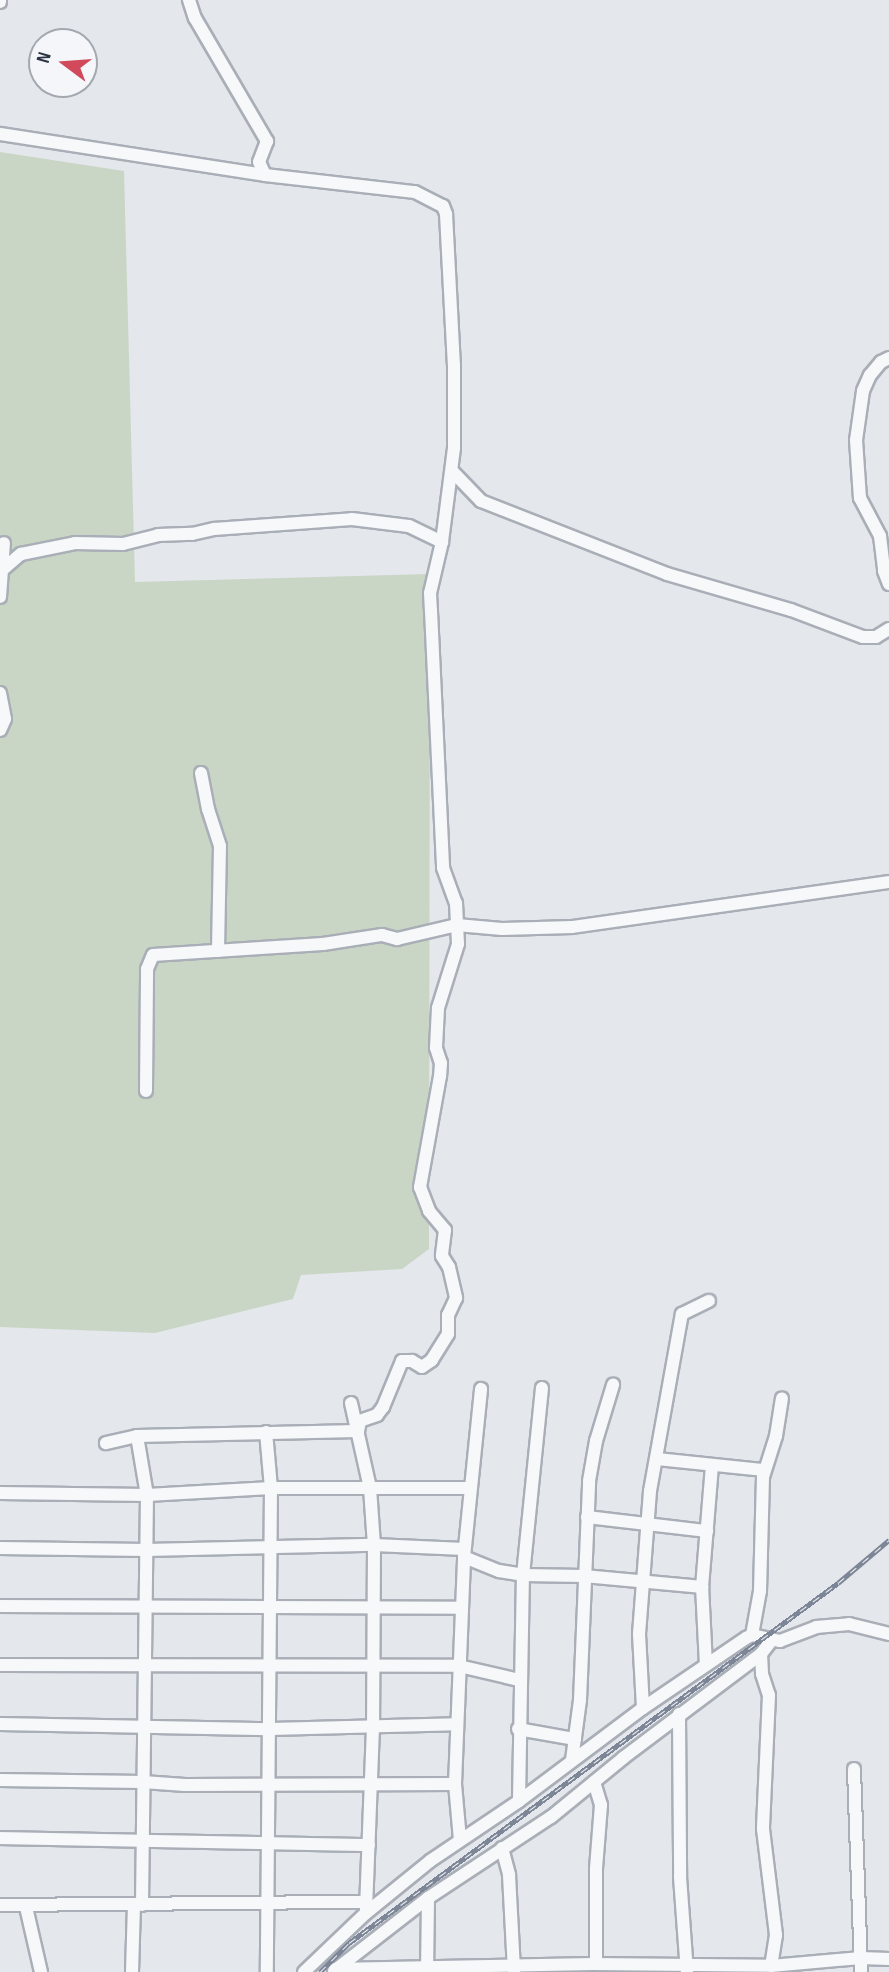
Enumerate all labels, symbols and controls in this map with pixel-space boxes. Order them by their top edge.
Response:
north arrow [28,28,98,98]
text: N [32,50,57,66]

